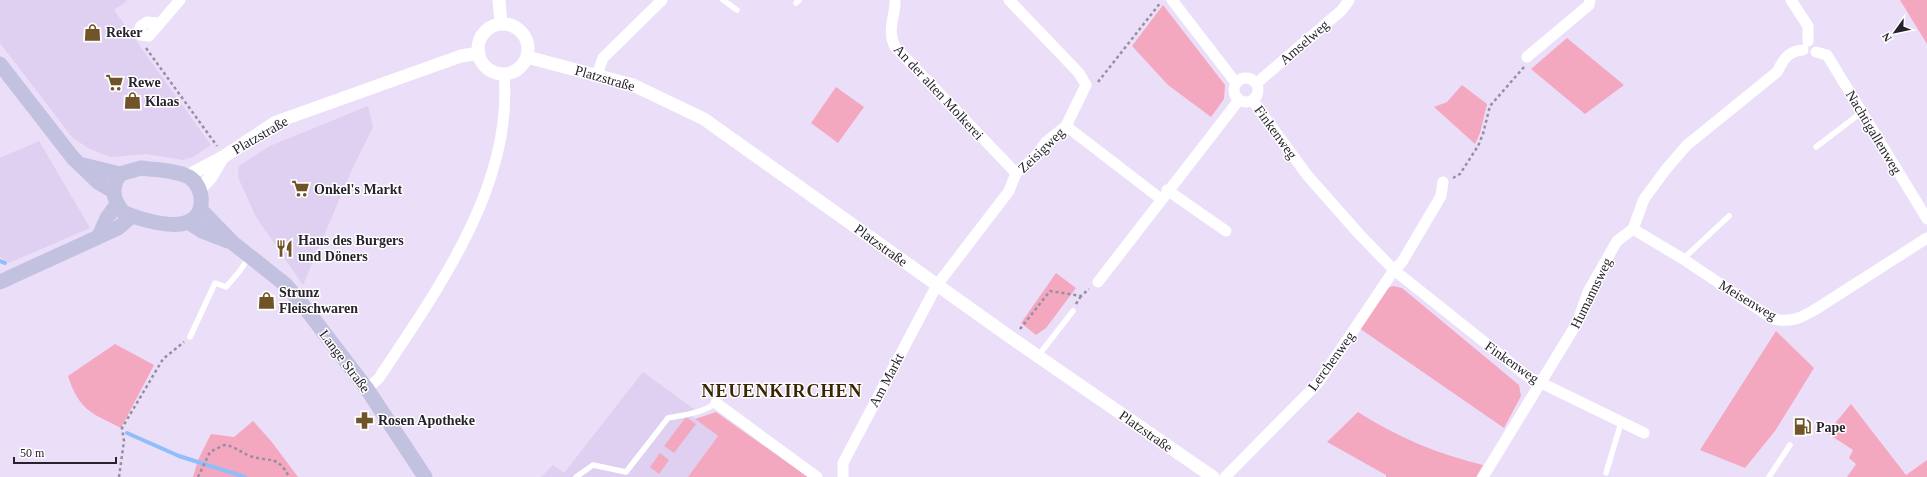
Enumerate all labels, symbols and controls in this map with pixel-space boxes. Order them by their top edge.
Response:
north arrow [1875,12,1915,52]
street label: Amselweg [1277,17,1332,68]
shop icon: Reker [83,22,103,42]
place label: Reker [106,25,143,40]
text: N [1879,31,1894,44]
street label: An der alten Molkerei [891,42,986,143]
street label: Platzstraße [573,63,636,94]
supermarket icon: Rewe [105,72,125,92]
place label: Rewe [128,75,161,90]
street label: Nachtigallenweg [1843,88,1904,177]
shop icon: Klaas [122,91,142,111]
place label: Klaas [145,94,180,109]
street label: Finkenweg [1251,103,1300,162]
street label: Platzstraße [230,114,291,157]
street label: Zeisigweg [1015,125,1068,176]
supermarket icon: Onkel's Markt [291,179,311,199]
place label: Onkel's Markt [314,182,403,197]
street label: Platzstraße [851,221,910,270]
place label: Haus des Burgers und Döners [298,233,404,264]
restaurant icon: Haus des Burgers und Döners [275,238,295,258]
street label: Humannsweg [1568,255,1615,331]
street label: Meisenweg [1716,277,1779,323]
place label: Strunz Fleischwaren [279,285,358,316]
shop icon: Strunz Fleischwaren [256,290,276,310]
street label: Lange Straße [316,327,373,395]
street label: Lerchenweg [1305,329,1358,394]
street label: Finkenweg [1482,338,1541,386]
street label: Am Markt [866,351,907,410]
district label: NEUENKIRCHEN [701,381,863,401]
street label: Platzstraße [1116,408,1175,455]
pharmacy icon: Rosen Apotheke [355,410,375,430]
place label: Rosen Apotheke [378,413,475,428]
fuel station icon: Pape [1793,417,1813,437]
place label: Pape [1816,420,1846,435]
scale bar [14,439,116,465]
text: 50 m [20,446,45,460]

